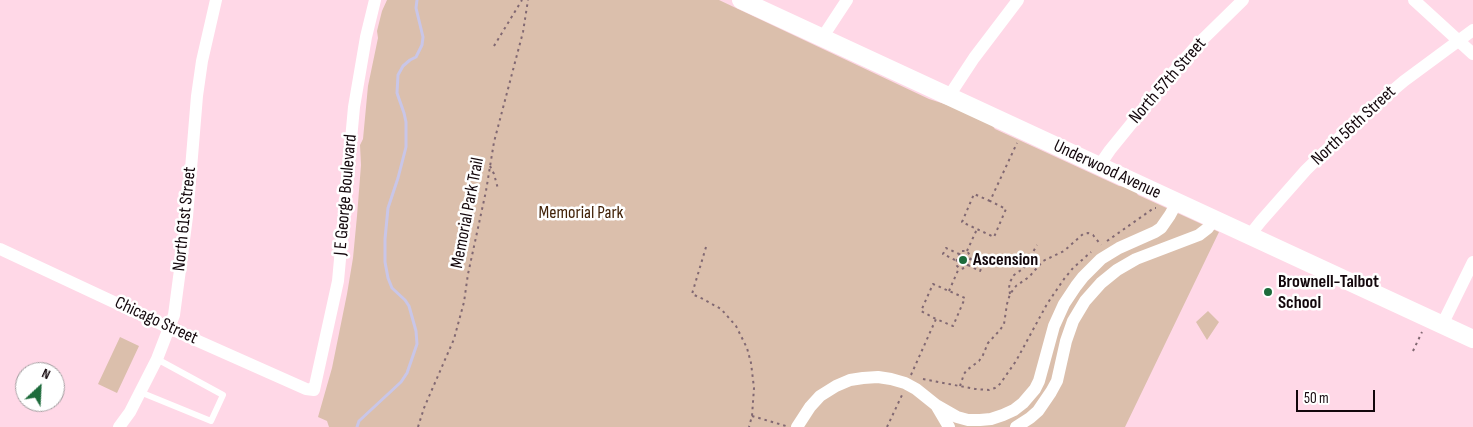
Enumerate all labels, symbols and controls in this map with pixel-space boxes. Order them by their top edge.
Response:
street label: North 57th Street [1125,34,1211,128]
street label: North 56th Street [1307,82,1401,170]
street label: J E George Boulevard [330,133,362,257]
street label: Underwood Avenue [1050,136,1164,204]
street label: Memorial Park Trail [447,156,489,270]
street label: North 61st Street [169,166,201,272]
park label: Memorial Park [539,202,623,224]
place label: Ascension [973,249,1038,271]
marker: Ascension [957,254,969,266]
place label: Brownell-Talbot School [1278,271,1379,314]
marker: Brownell-Talbot School [1262,286,1274,298]
street label: Chicago Street [111,292,201,350]
north arrow [15,362,65,412]
text: N [39,365,53,383]
scale bar [1298,380,1377,412]
text: 50 m [1304,389,1329,408]

